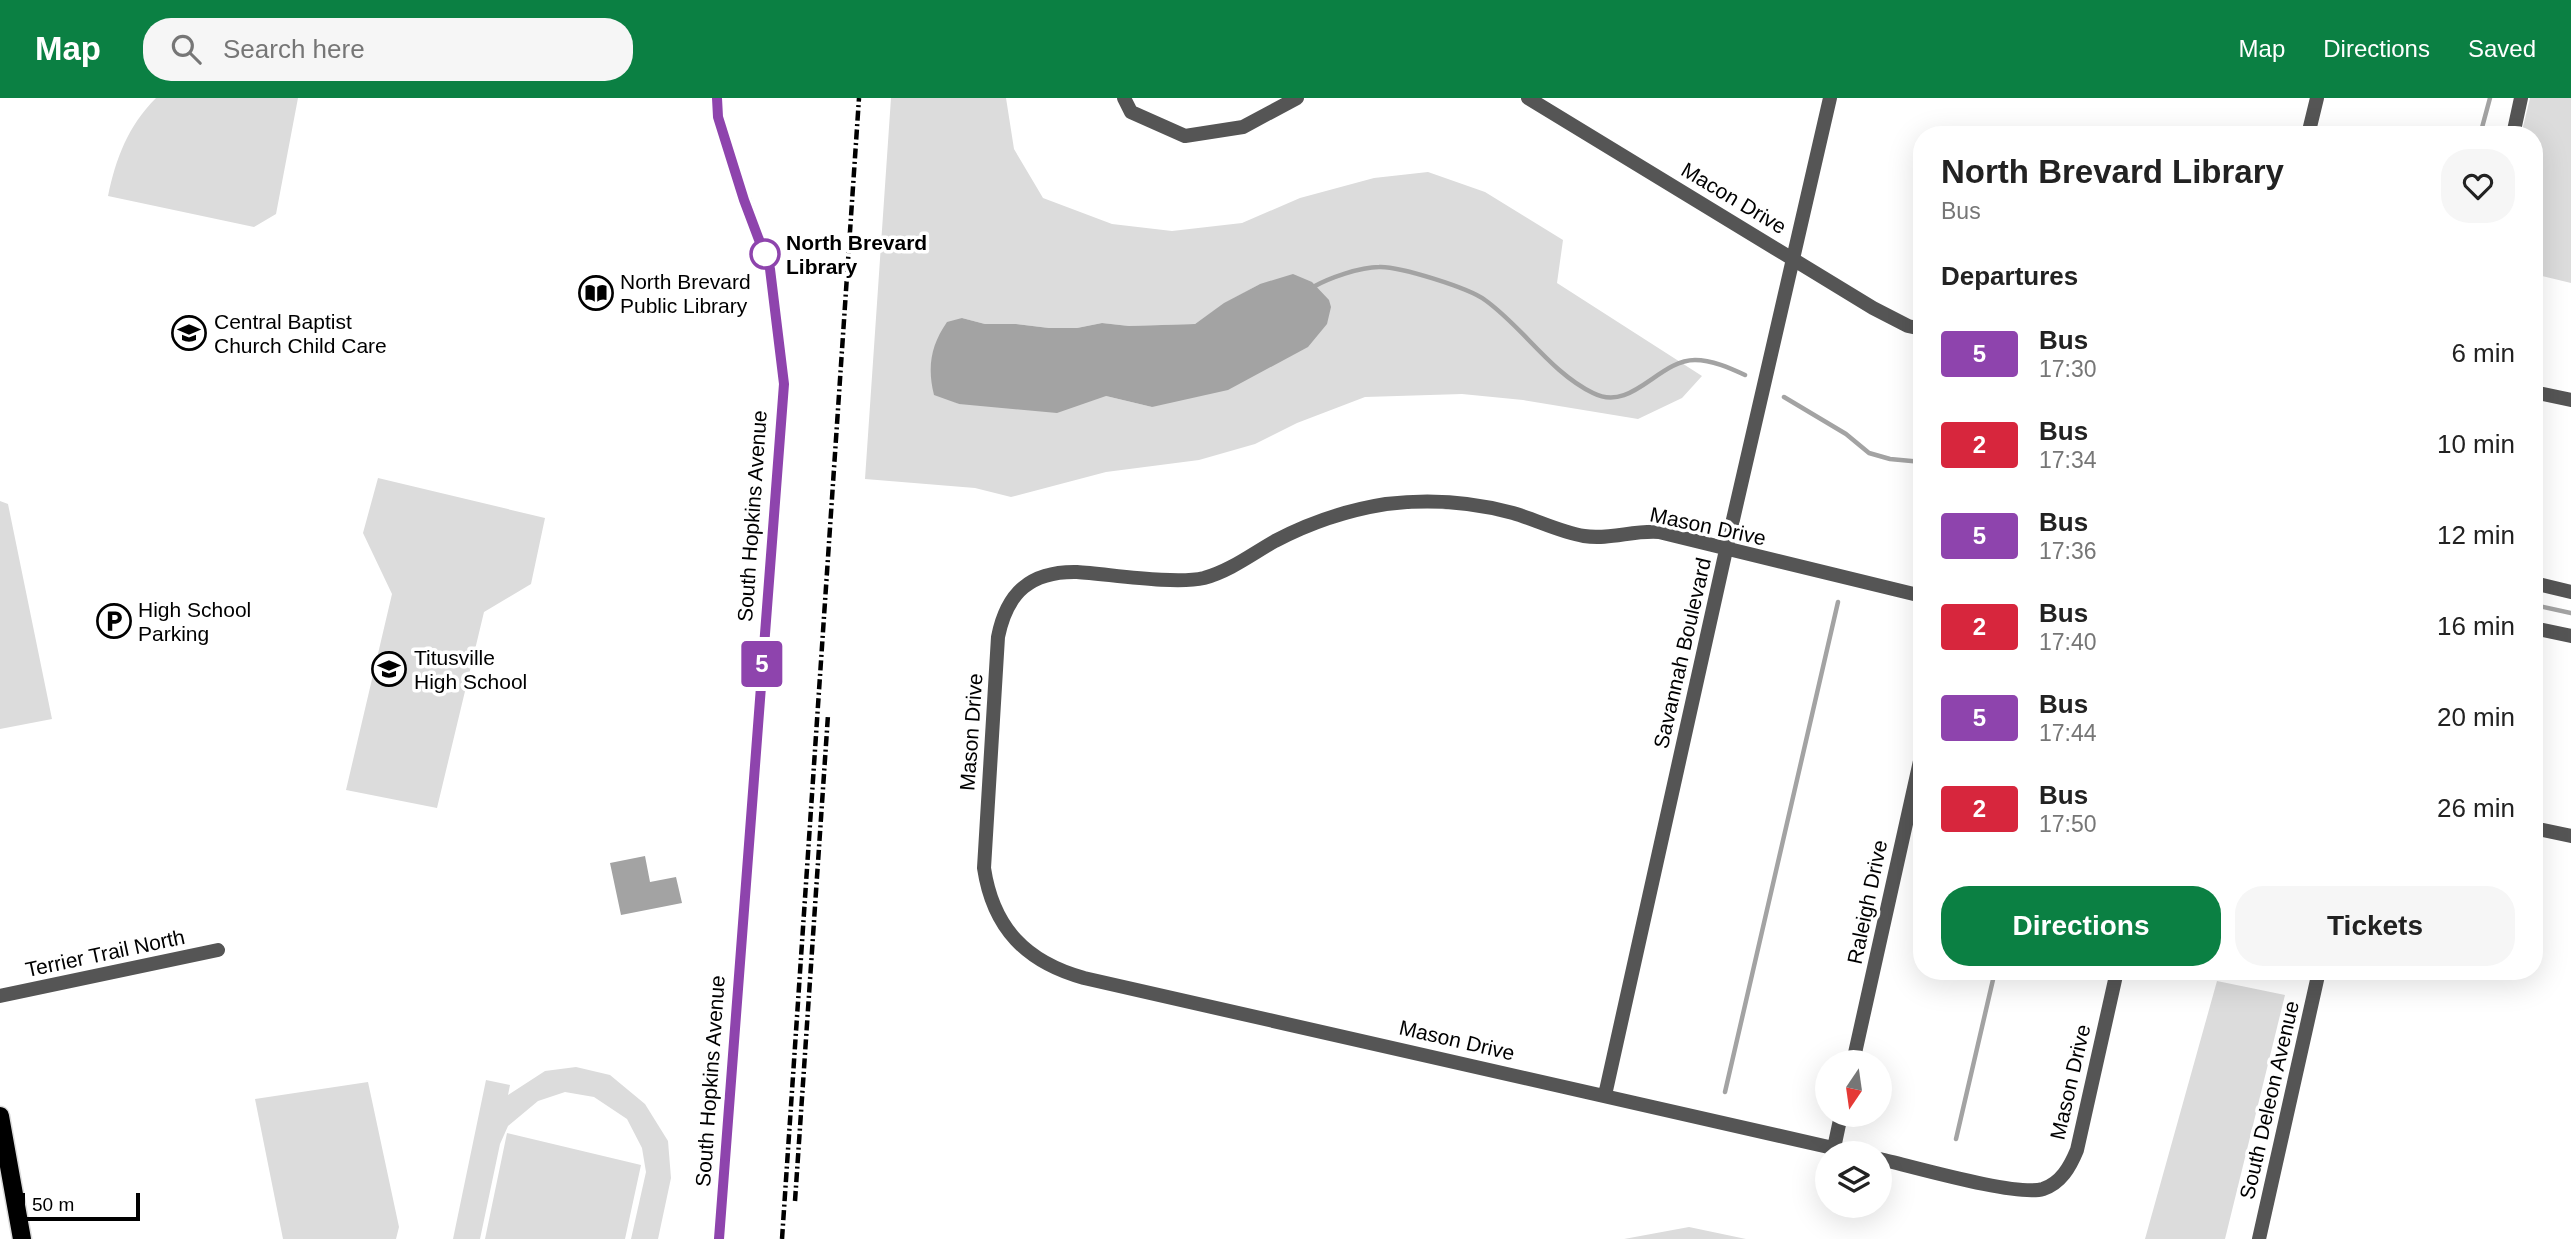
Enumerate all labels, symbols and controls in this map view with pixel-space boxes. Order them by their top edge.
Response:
search box [143,18,633,81]
text: Map [35,30,101,67]
icon: search [167,30,205,68]
text: Search here [223,34,365,64]
text: Map [2239,35,2285,62]
text: Directions [2323,35,2430,62]
text: Saved [2468,35,2536,62]
button: heart [2441,149,2515,223]
text: North Brevard Library [1941,153,2284,190]
street label: Macon Drive [1678,158,1790,238]
text: Bus [1941,198,1981,224]
place label: North Brevard Library [786,231,927,278]
marker: North Brevard Library [750,239,780,269]
text: Departures [1941,261,2078,291]
place label: North Brevard Public Library [620,270,751,317]
library icon: North Brevard Public Library [577,274,615,312]
place label: Central Baptist Church Child Care [214,310,387,357]
school or university icon: Central Baptist Church Child Care [170,314,208,352]
text: Bus [2039,325,2088,355]
text: 6 min [2451,338,2515,368]
text: 5 [1973,340,1986,367]
text: 17:30 [2039,356,2097,382]
street label: South Hopkins Avenue [733,409,771,623]
text: Bus [2039,416,2088,446]
text: 10 min [2437,429,2515,459]
text: 2 [1973,431,1986,458]
text: 17:34 [2039,447,2097,473]
street label: Mason Drive [1648,502,1768,550]
text: Bus [2039,507,2088,537]
text: 12 min [2437,520,2515,550]
text: 5 [1973,522,1986,549]
text: 17:36 [2039,538,2097,564]
street label: Savannah Boulevard [1649,555,1715,751]
place label: High School Parking [138,598,251,645]
text: Bus [2039,598,2088,628]
parking icon: High School Parking [95,602,133,640]
text: 16 min [2437,611,2515,641]
text: 2 [1973,613,1986,640]
text: 17:40 [2039,629,2097,655]
line badge: 5 [739,641,785,687]
place label: Titusville High School [414,646,527,693]
school or university icon: Titusville High School [370,650,408,688]
text: 5 [755,650,769,677]
street label: Mason Drive [955,672,987,792]
text: Bus [2039,689,2088,719]
text: 20 min [2437,702,2515,732]
text: 5 [1973,704,1986,731]
text: 17:44 [2039,720,2097,746]
text: Bus [2039,780,2088,810]
text: 26 min [2437,793,2515,823]
text: 2 [1973,795,1986,822]
text: 17:50 [2039,811,2097,837]
street label: Raleigh Drive [1843,838,1891,966]
button: Directions [1941,886,2221,966]
button: Tickets [2235,886,2515,966]
street label: Terrier Trail North [23,925,187,981]
street label: South Hopkins Avenue [691,974,729,1188]
street label: South Deleon Avenue [2235,999,2303,1201]
street label: Mason Drive [1397,1016,1517,1064]
street label: Mason Drive [2046,1022,2094,1142]
north arrow [1815,1050,1892,1127]
map controls [1815,1050,1892,1218]
button: layers [1815,1141,1892,1218]
scale bar [21,1190,140,1222]
text: 50 m [32,1194,74,1215]

